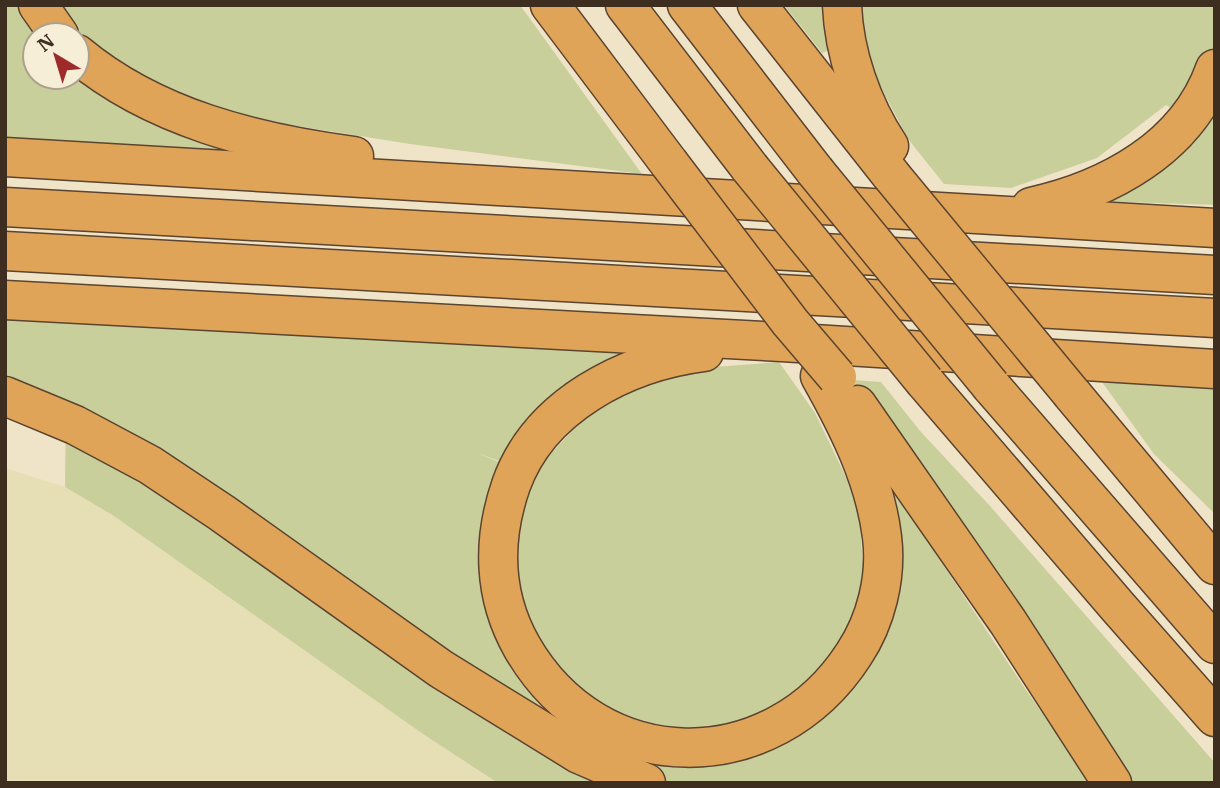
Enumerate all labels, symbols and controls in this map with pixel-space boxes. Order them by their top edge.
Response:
north arrow [21,21,91,91]
text: N [32,29,59,57]

